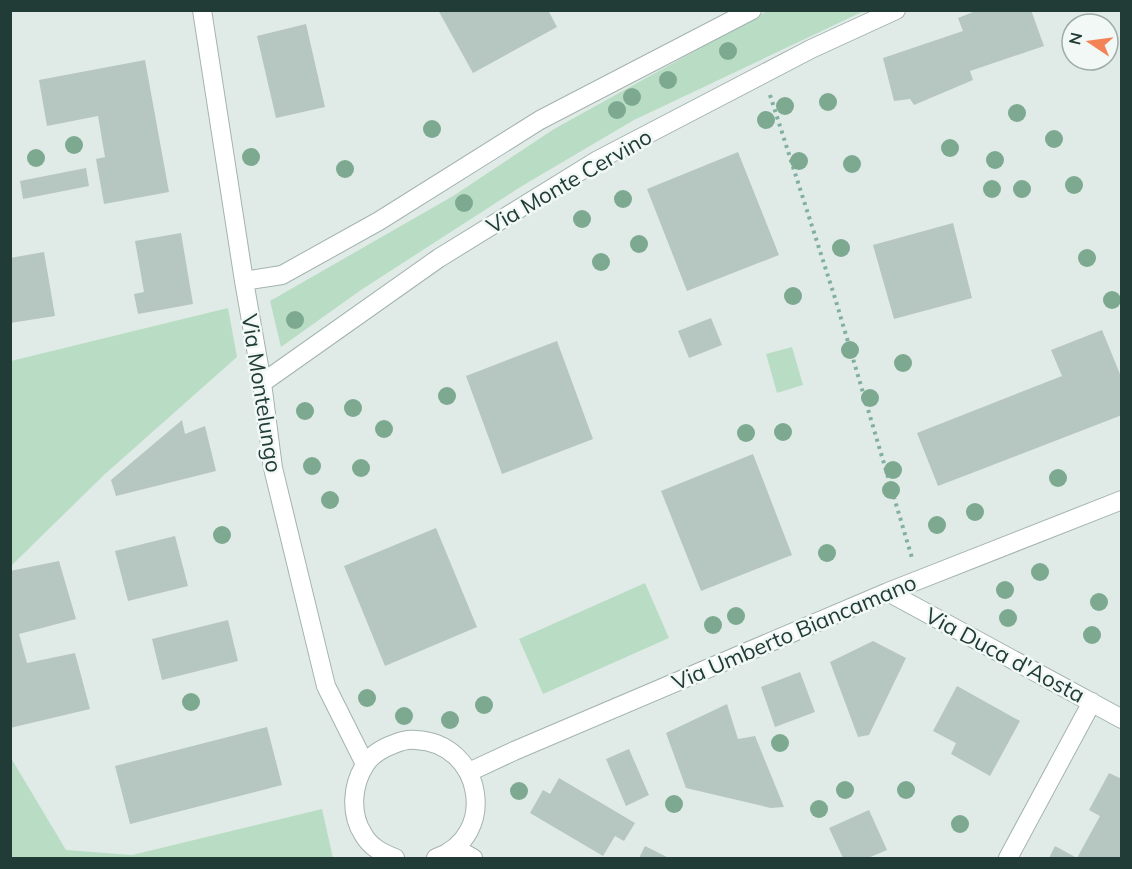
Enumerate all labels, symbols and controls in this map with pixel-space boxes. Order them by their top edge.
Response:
north arrow [1060,12,1120,72]
text: N [1064,30,1086,47]
street label: Via Monte Cervino [481,122,657,240]
street label: Via Montelungo [236,312,288,474]
street label: Via Umberto Biancamano [668,568,920,696]
street label: Via Duca d'Aosta [920,601,1090,709]

